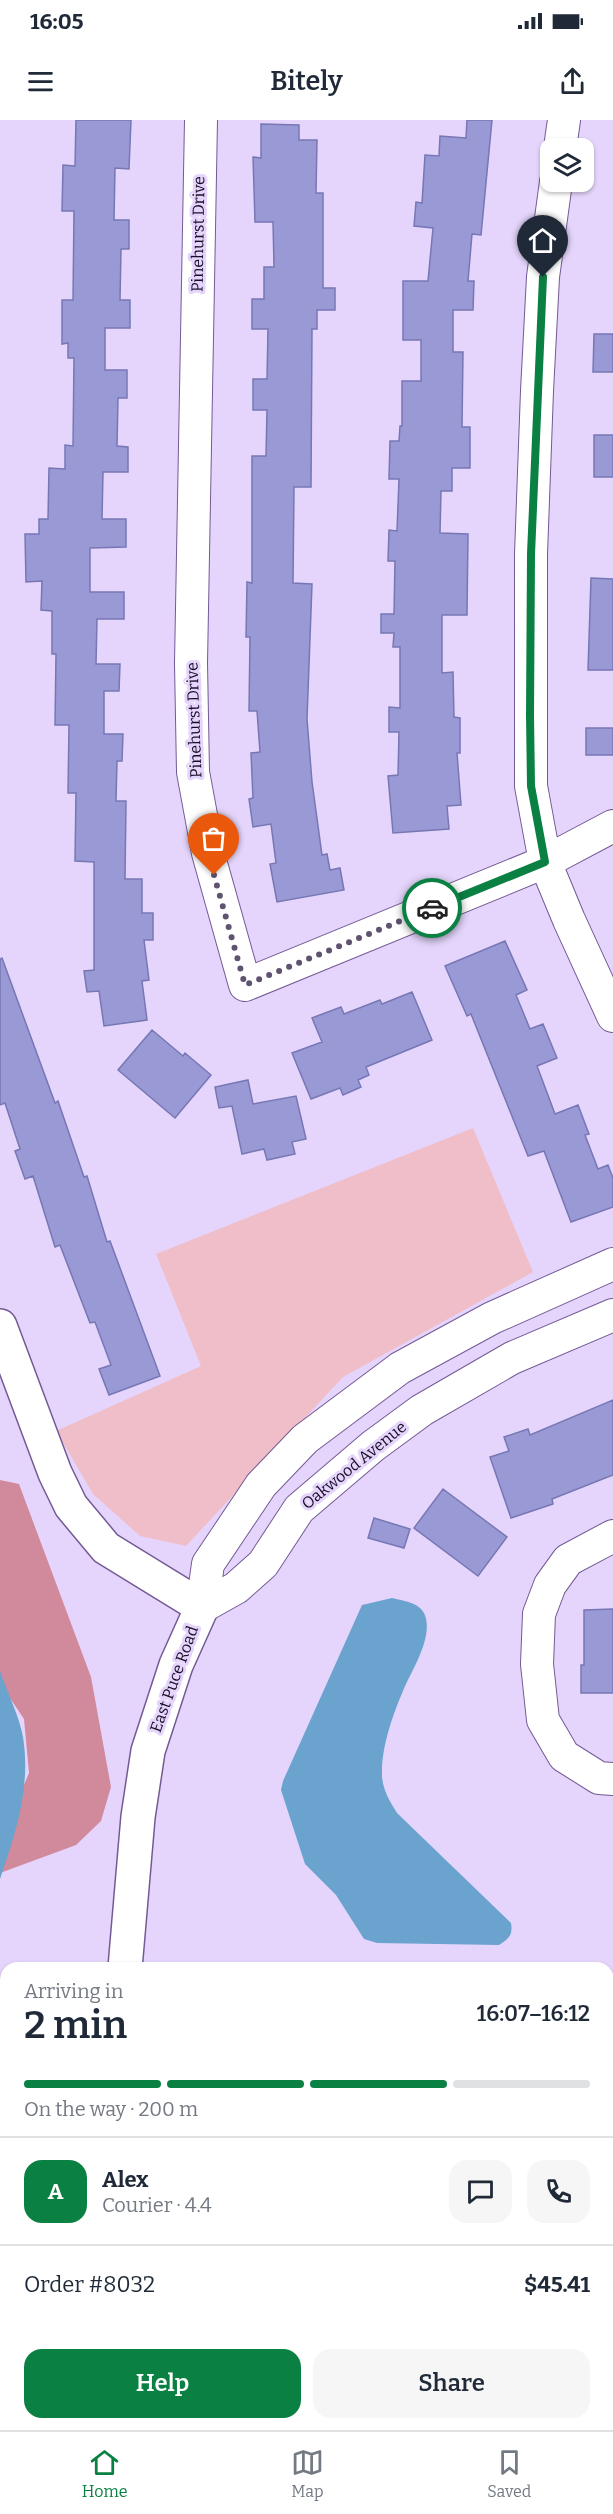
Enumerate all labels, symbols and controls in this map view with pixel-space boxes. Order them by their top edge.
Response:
text: 16:05 [30,8,84,35]
icon: menu [24,65,57,98]
text: Bitely [270,65,343,97]
icon: share [556,65,589,98]
map controls [540,138,594,192]
button: layers [540,138,594,192]
street label: Pinehurst Drive [187,176,209,292]
pin [517,215,568,277]
icon: home [526,224,559,257]
street label: Pinehurst Drive [182,662,206,778]
pin [188,813,239,875]
icon: bag [197,822,230,855]
courier [402,878,462,938]
icon: car [416,892,449,925]
street label: Oakwood Avenue [298,1417,410,1513]
street label: East Puce Road [146,1623,202,1735]
text: Arriving in [24,1979,123,2003]
text: 16:07–16:12 [477,2000,590,2027]
text: 2 min [24,2002,127,2048]
text: On the way · 200 m [24,2097,198,2121]
button: chat [449,2160,512,2223]
button: phone [527,2160,590,2223]
text: Alex [102,2166,148,2193]
text: A [48,2178,63,2205]
text: Courier · 4.4 [102,2193,212,2217]
text: Order #8032 [24,2271,155,2298]
text: $45.41 [524,2271,590,2298]
button: Help [24,2349,301,2418]
button: Share [313,2349,590,2418]
tab: Home [82,2446,127,2501]
tab: Map [291,2446,324,2501]
tab: Saved [487,2446,531,2501]

